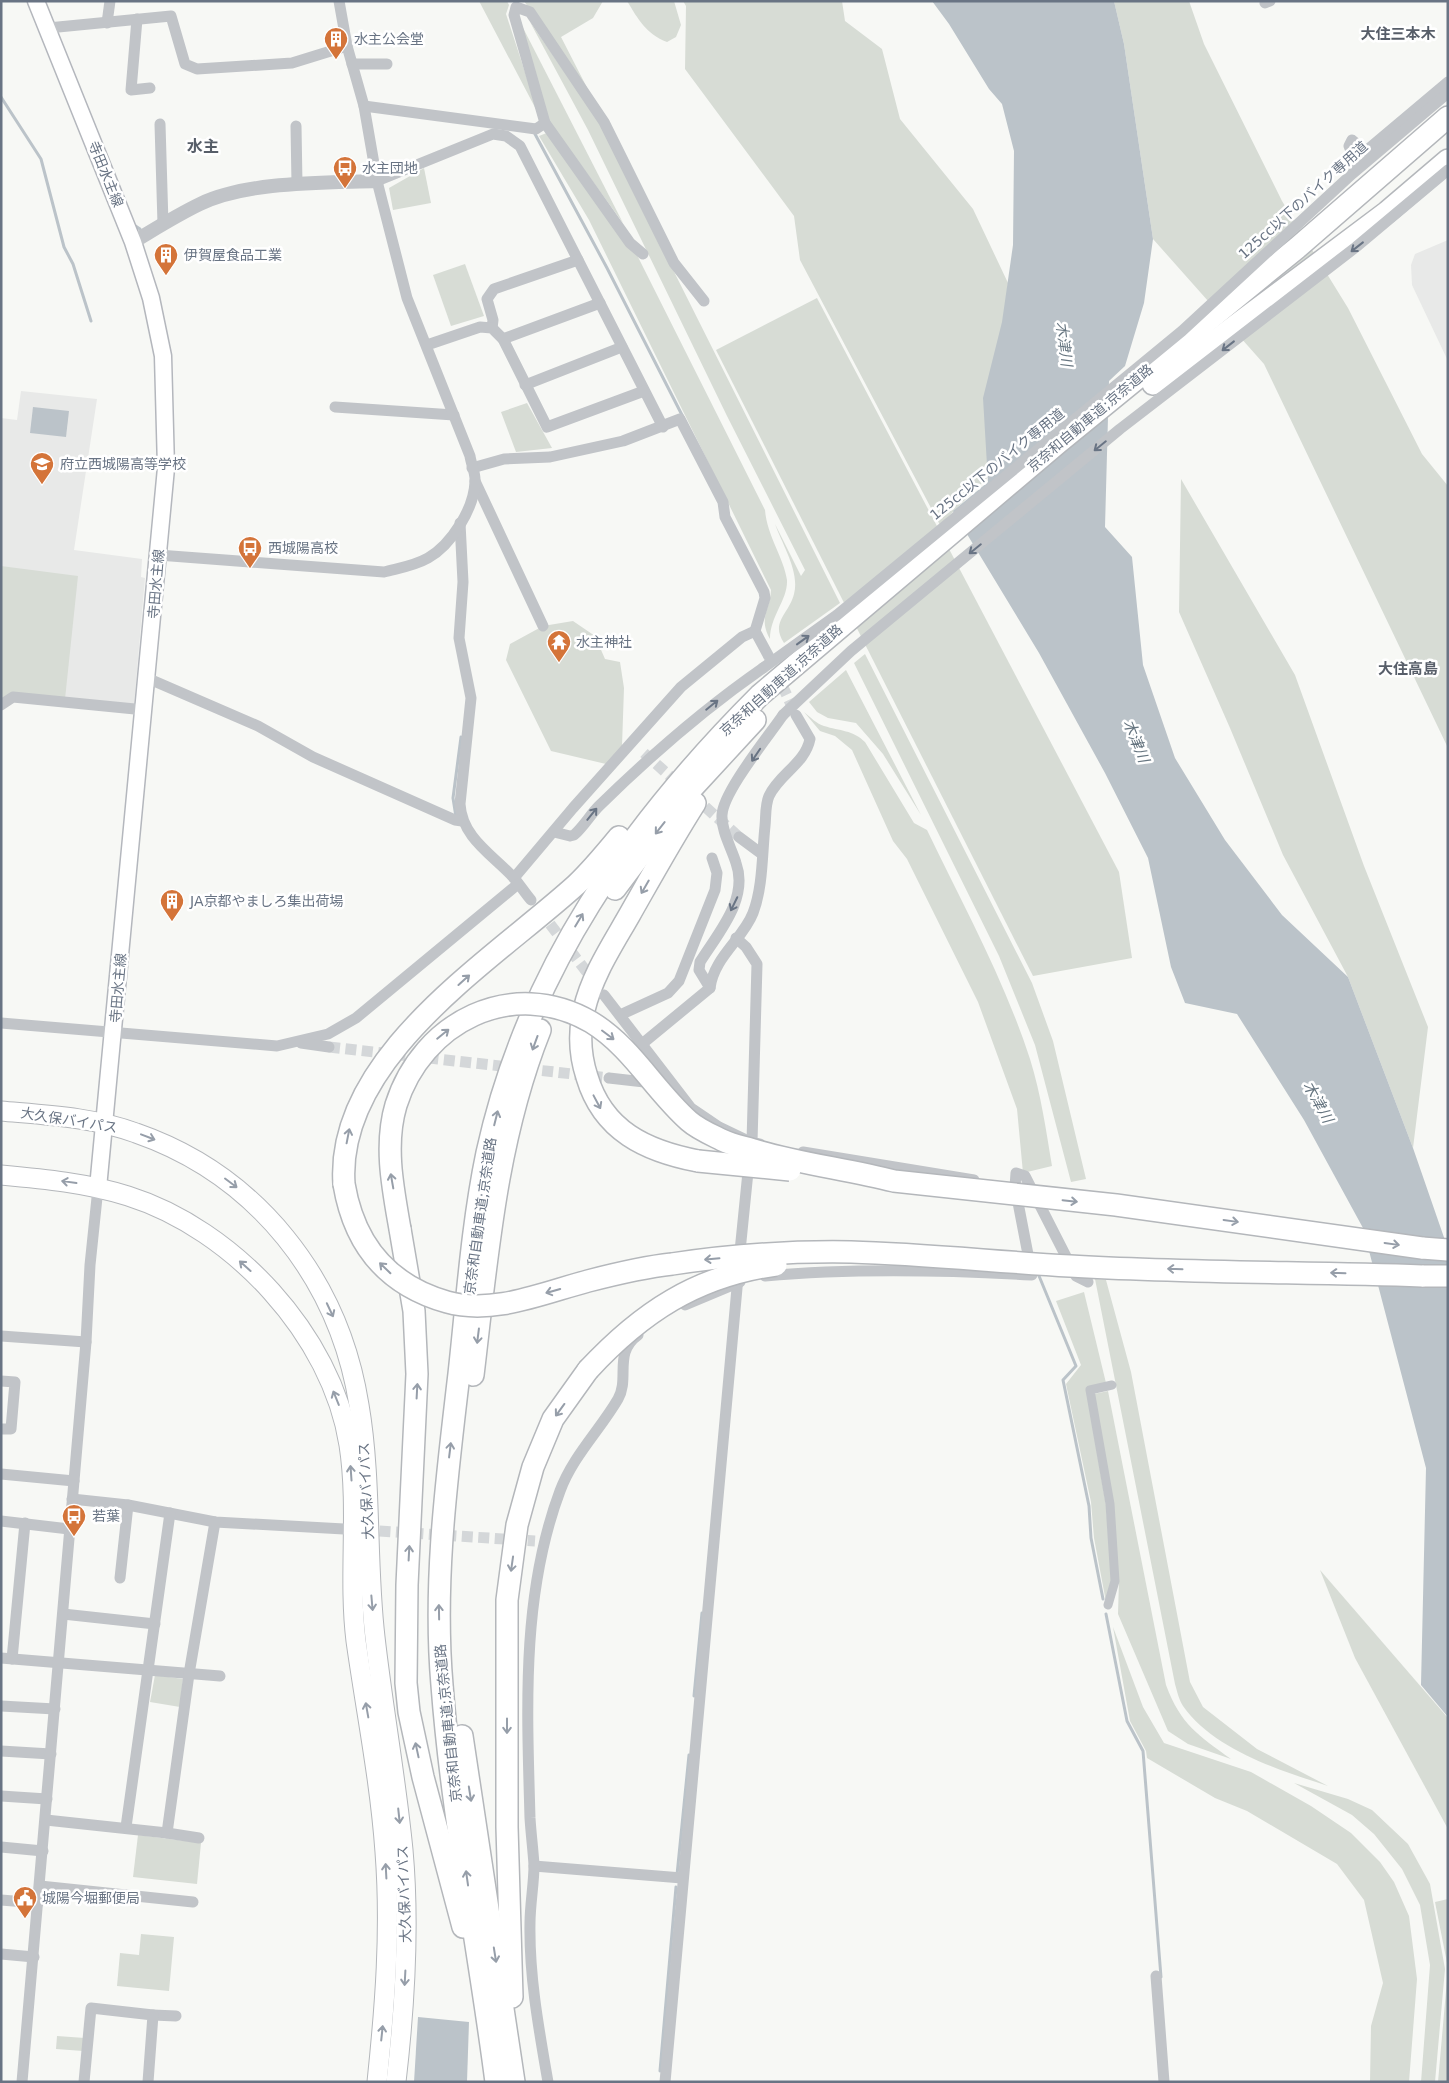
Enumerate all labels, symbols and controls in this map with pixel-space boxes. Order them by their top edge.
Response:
district label: 大住三本木 [1360,25,1436,43]
building icon: 水主公会堂 [323,26,349,60]
place label: 水主公会堂 [354,31,424,47]
district label: 水主 [187,137,219,156]
street label: 125cc以下のバイク専用道 [1235,138,1371,262]
street label: 寺田水主線 [85,139,127,209]
bus stop icon: 水主団地 [332,155,358,189]
place label: 水主団地 [362,160,418,176]
one-way arrow [1351,241,1364,252]
building icon: 伊賀屋食品工業 [153,242,179,276]
place label: 伊賀屋食品工業 [184,247,282,263]
water label: 木津川 [1052,321,1076,369]
one-way arrow [1222,340,1235,351]
street label: 京奈和自動車道;京奈道路 [1024,361,1156,475]
street label: 125cc以下のバイク専用道 [927,405,1067,523]
one-way arrow [1094,440,1107,451]
school or university icon: 府立西城陽高等学校 [29,451,55,485]
place label: 府立西城陽高等学校 [60,456,186,472]
bus stop icon: 西城陽高校 [237,535,263,569]
place label: 西城陽高校 [268,540,338,556]
one-way arrow [968,544,981,555]
street label: 寺田水主線 [145,548,167,620]
street label: 京奈和自動車道;京奈道路 [717,621,845,739]
temple icon: 水主神社 [546,629,572,663]
place label: 水主神社 [576,634,632,650]
one-way arrow [796,635,810,645]
district label: 大住高島 [1378,660,1438,678]
one-way arrow [705,700,718,711]
water label: 木津川 [1119,717,1154,767]
one-way arrow [751,748,761,762]
one-way arrow [586,808,597,821]
one-way arrow [655,821,666,834]
one-way arrow [640,880,650,894]
building icon: JA京都やましろ集出荷場 [159,888,185,922]
place label: JA京都やましろ集出荷場 [189,893,343,909]
one-way arrow [729,897,739,912]
one-way arrow [574,914,584,928]
street label: 寺田水主線 [107,952,129,1024]
one-way arrow [458,974,471,986]
one-way arrow [436,1028,449,1039]
one-way arrow [601,1029,614,1040]
one-way arrow [530,1035,540,1050]
water label: 木津川 [1299,1078,1338,1128]
one-way arrow [592,1094,602,1109]
street label: 大久保バイパス [19,1104,119,1136]
one-way arrow [492,1110,501,1126]
one-way arrow [344,1128,353,1144]
one-way arrow [140,1133,156,1142]
street label: 京奈和自動車道;京奈道路 [461,1136,499,1296]
one-way arrow [387,1173,397,1189]
one-way arrow [62,1177,78,1187]
one-way arrow [224,1178,238,1188]
one-way arrow [1062,1196,1078,1206]
one-way arrow [1223,1217,1239,1227]
one-way arrow [1384,1239,1400,1249]
one-way arrow [704,1254,720,1264]
one-way arrow [238,1260,251,1272]
one-way arrow [378,1262,391,1274]
one-way arrow [1168,1264,1184,1274]
one-way arrow [1330,1269,1346,1278]
one-way arrow [545,1286,561,1296]
one-way arrow [325,1302,335,1317]
one-way arrow [473,1328,483,1344]
one-way arrow [412,1383,421,1399]
one-way arrow [331,1391,340,1406]
one-way arrow [554,1403,565,1416]
street label: 大久保バイパス [355,1442,377,1540]
one-way arrow [445,1442,455,1458]
one-way arrow [346,1465,356,1481]
bus stop icon: 若葉 [61,1503,87,1537]
place label: 若葉 [92,1508,120,1524]
one-way arrow [404,1546,413,1562]
one-way arrow [507,1556,517,1572]
one-way arrow [367,1595,377,1611]
one-way arrow [434,1604,444,1620]
street label: 京奈和自動車道;京奈道路 [432,1643,464,1803]
one-way arrow [362,1702,372,1718]
one-way arrow [502,1718,512,1734]
one-way arrow [412,1742,422,1758]
one-way arrow [465,1786,475,1802]
one-way arrow [394,1808,404,1824]
street label: 大久保バイパス [394,1845,414,1943]
one-way arrow [381,1863,391,1880]
one-way arrow [462,1870,472,1886]
public building icon: 城陽今堀郵便局 [12,1885,38,1919]
place label: 城陽今堀郵便局 [42,1890,140,1906]
one-way arrow [490,1946,500,1962]
one-way arrow [400,1970,409,1986]
one-way arrow [377,2026,387,2042]

